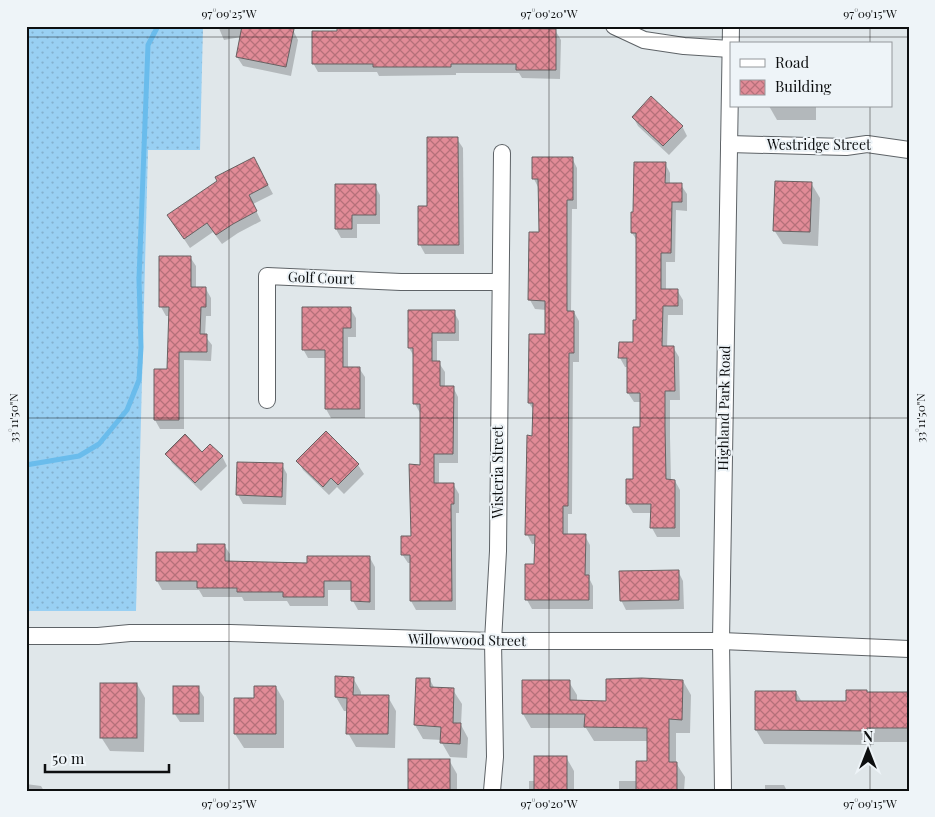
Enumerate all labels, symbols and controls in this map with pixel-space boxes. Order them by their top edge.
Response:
text: 97°09'25"W [201,5,257,21]
text: 97°09'20"W [520,5,578,21]
text: 97°09'15"W [843,5,897,21]
legend [730,42,892,108]
text: Road [775,52,809,72]
text: Building [775,76,832,96]
street label: Westridge Street [766,135,872,154]
street label: Golf Court [288,267,355,288]
street label: Highland Park Road [713,345,734,471]
text: 33°11'50"N [5,393,21,443]
text: 33°11'50"N [912,393,928,443]
street label: Wisteria Street [488,424,507,519]
street label: Willowwood Street [407,629,527,650]
north arrow [842,724,892,774]
text: N [863,727,873,746]
scale bar [45,742,169,774]
text: 50 m [52,748,85,768]
text: 97°09'25"W [201,795,257,811]
text: 97°09'20"W [520,795,578,811]
text: 97°09'15"W [843,795,897,811]

